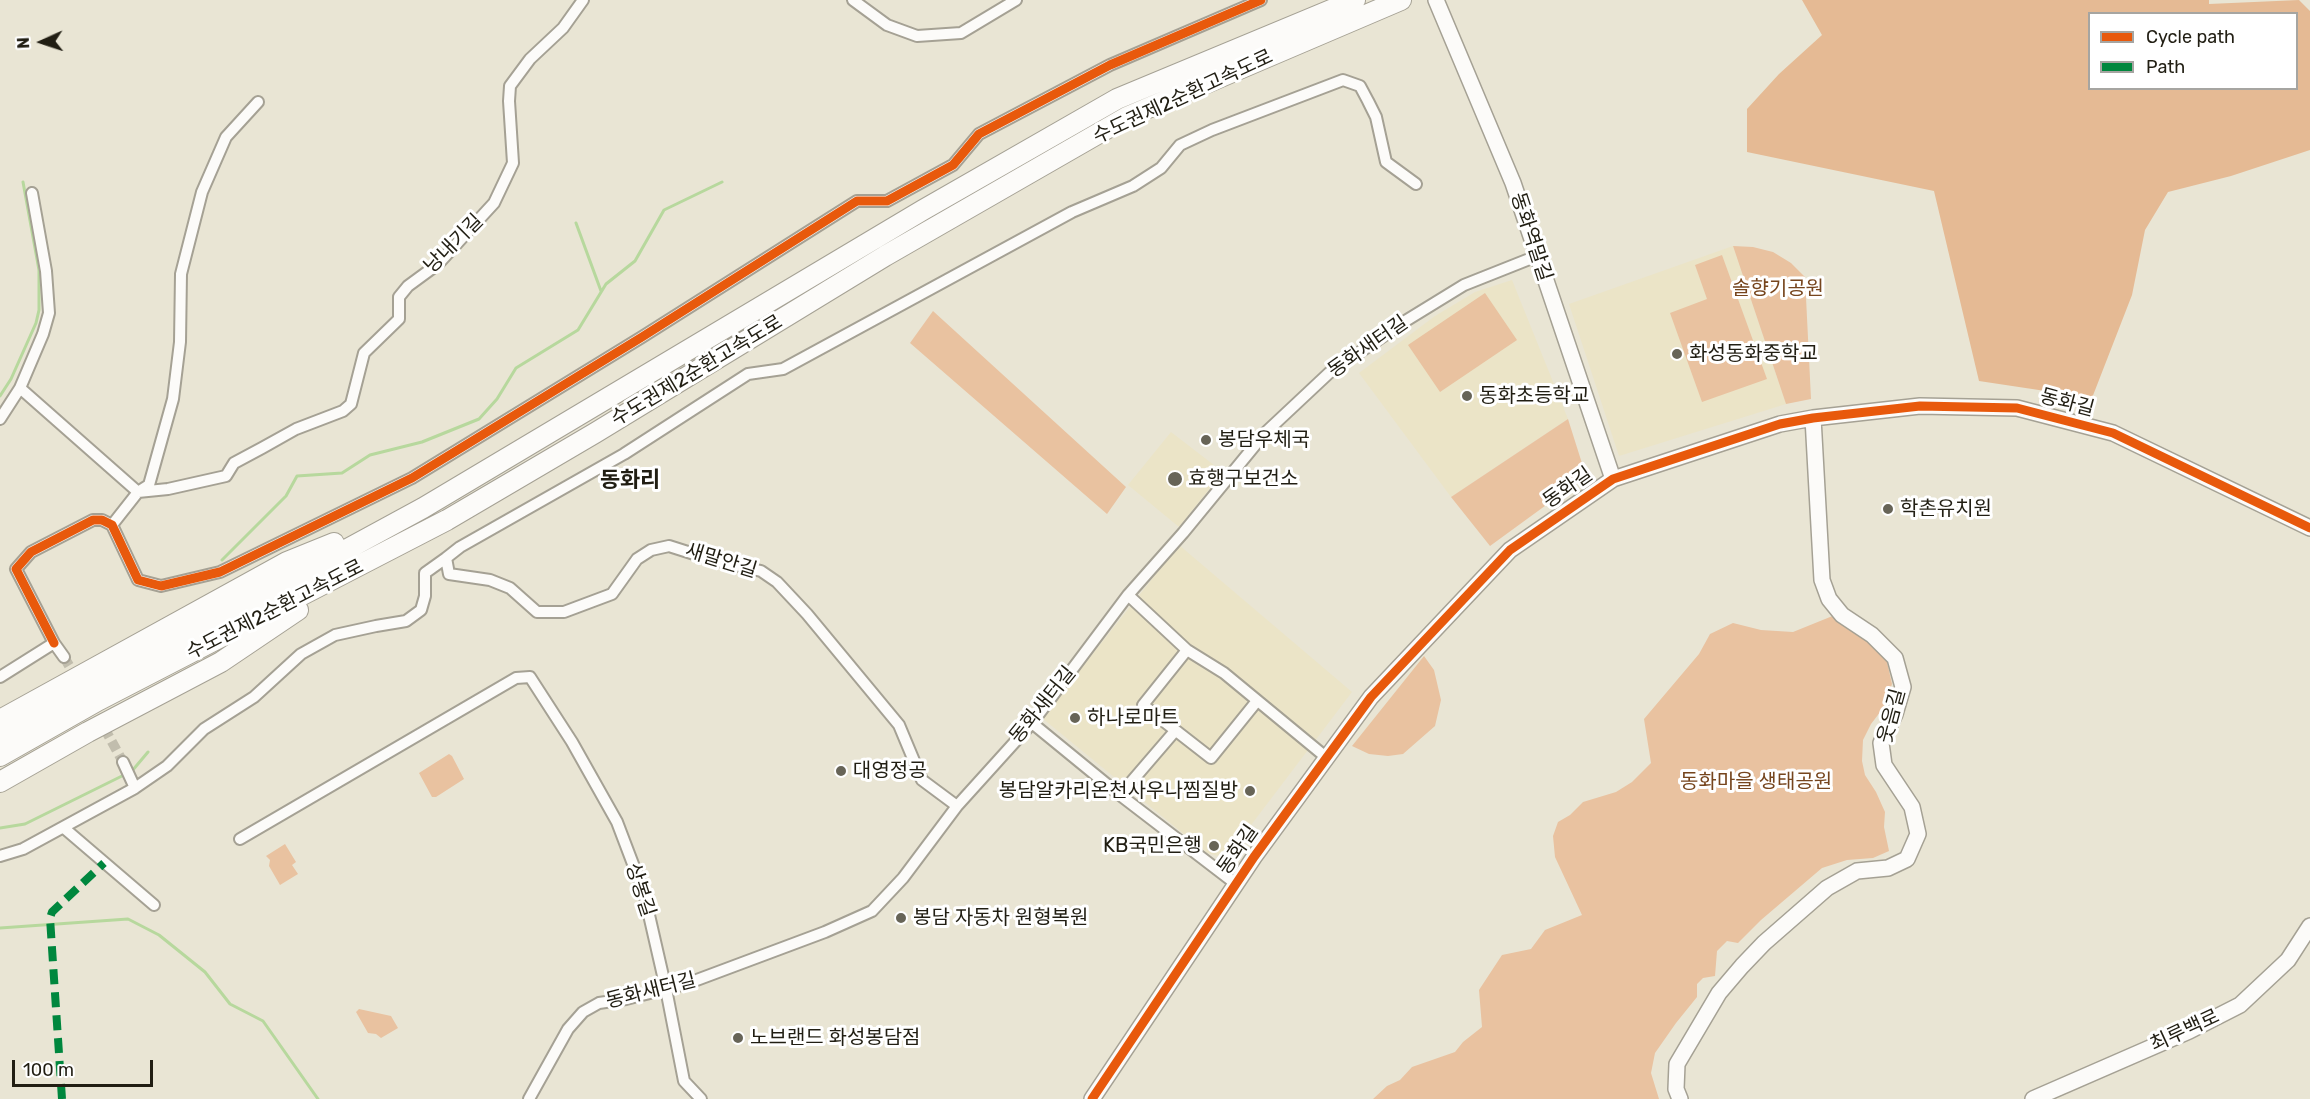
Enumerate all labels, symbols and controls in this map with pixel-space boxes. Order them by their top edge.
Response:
north arrow [12,12,72,72]
legend [2088,12,2298,90]
text: Cycle path [2146,26,2235,48]
text: N [14,37,33,49]
street label: 수도권제2순환고속도로 [1089,45,1277,149]
text: Path [2146,56,2185,78]
street label: 동화역말길 [1505,190,1557,284]
street label: 낭내기길 [419,209,489,279]
park label: 솔향기공원 [1732,277,1824,301]
street label: 수도권제2순환고속도로 [607,310,787,432]
street label: 동화새터길 [1323,311,1413,383]
place label: 화성동화중학교 [1689,342,1818,366]
marker: 화성동화중학교 [1670,347,1684,361]
place label: 동화초등학교 [1479,384,1589,408]
street label: 동화길 [2037,384,2097,422]
marker: 동화초등학교 [1460,389,1474,403]
place label: 봉담우체국 [1218,428,1310,452]
marker: 봉담우체국 [1199,433,1213,447]
street label: 동화길 [1539,462,1597,514]
place label: 효행구보건소 [1188,467,1298,491]
district label: 동화리 [600,468,660,494]
marker: 효행구보건소 [1166,470,1184,488]
place label: 학촌유치원 [1900,497,1992,521]
marker: 학촌유치원 [1881,502,1895,516]
street label: 새말안길 [682,539,760,583]
street label: 수도권제2순환고속도로 [182,555,368,665]
street label: 동화새터길 [1005,662,1081,748]
street label: 웃음길 [1873,686,1911,746]
place label: 하나로마트 [1087,706,1179,730]
marker: 하나로마트 [1068,711,1082,725]
place label: 대영정공 [853,759,927,783]
marker: 대영정공 [834,764,848,778]
park label: 동화마을 생태공원 [1680,770,1832,794]
place label: 봉담알카리온천사우나찜질방 [999,779,1238,803]
marker: 봉담알카리온천사우나찜질방 [1243,784,1257,798]
street label: 동화길 [1212,821,1264,879]
place label: KB국민은행 [1103,834,1202,858]
marker: KB국민은행 [1207,839,1221,853]
street label: 상봉길 [620,860,660,920]
place label: 봉담 자동차 원형복원 [913,906,1088,930]
marker: 봉담 자동차 원형복원 [894,911,908,925]
street label: 동화새터길 [603,968,699,1014]
street label: 최루백로 [2147,1005,2223,1057]
place label: 노브랜드 화성봉담점 [750,1026,920,1050]
marker: 노브랜드 화성봉담점 [731,1031,745,1045]
scale bar [15,1048,156,1086]
text: 100 m [23,1059,74,1081]

